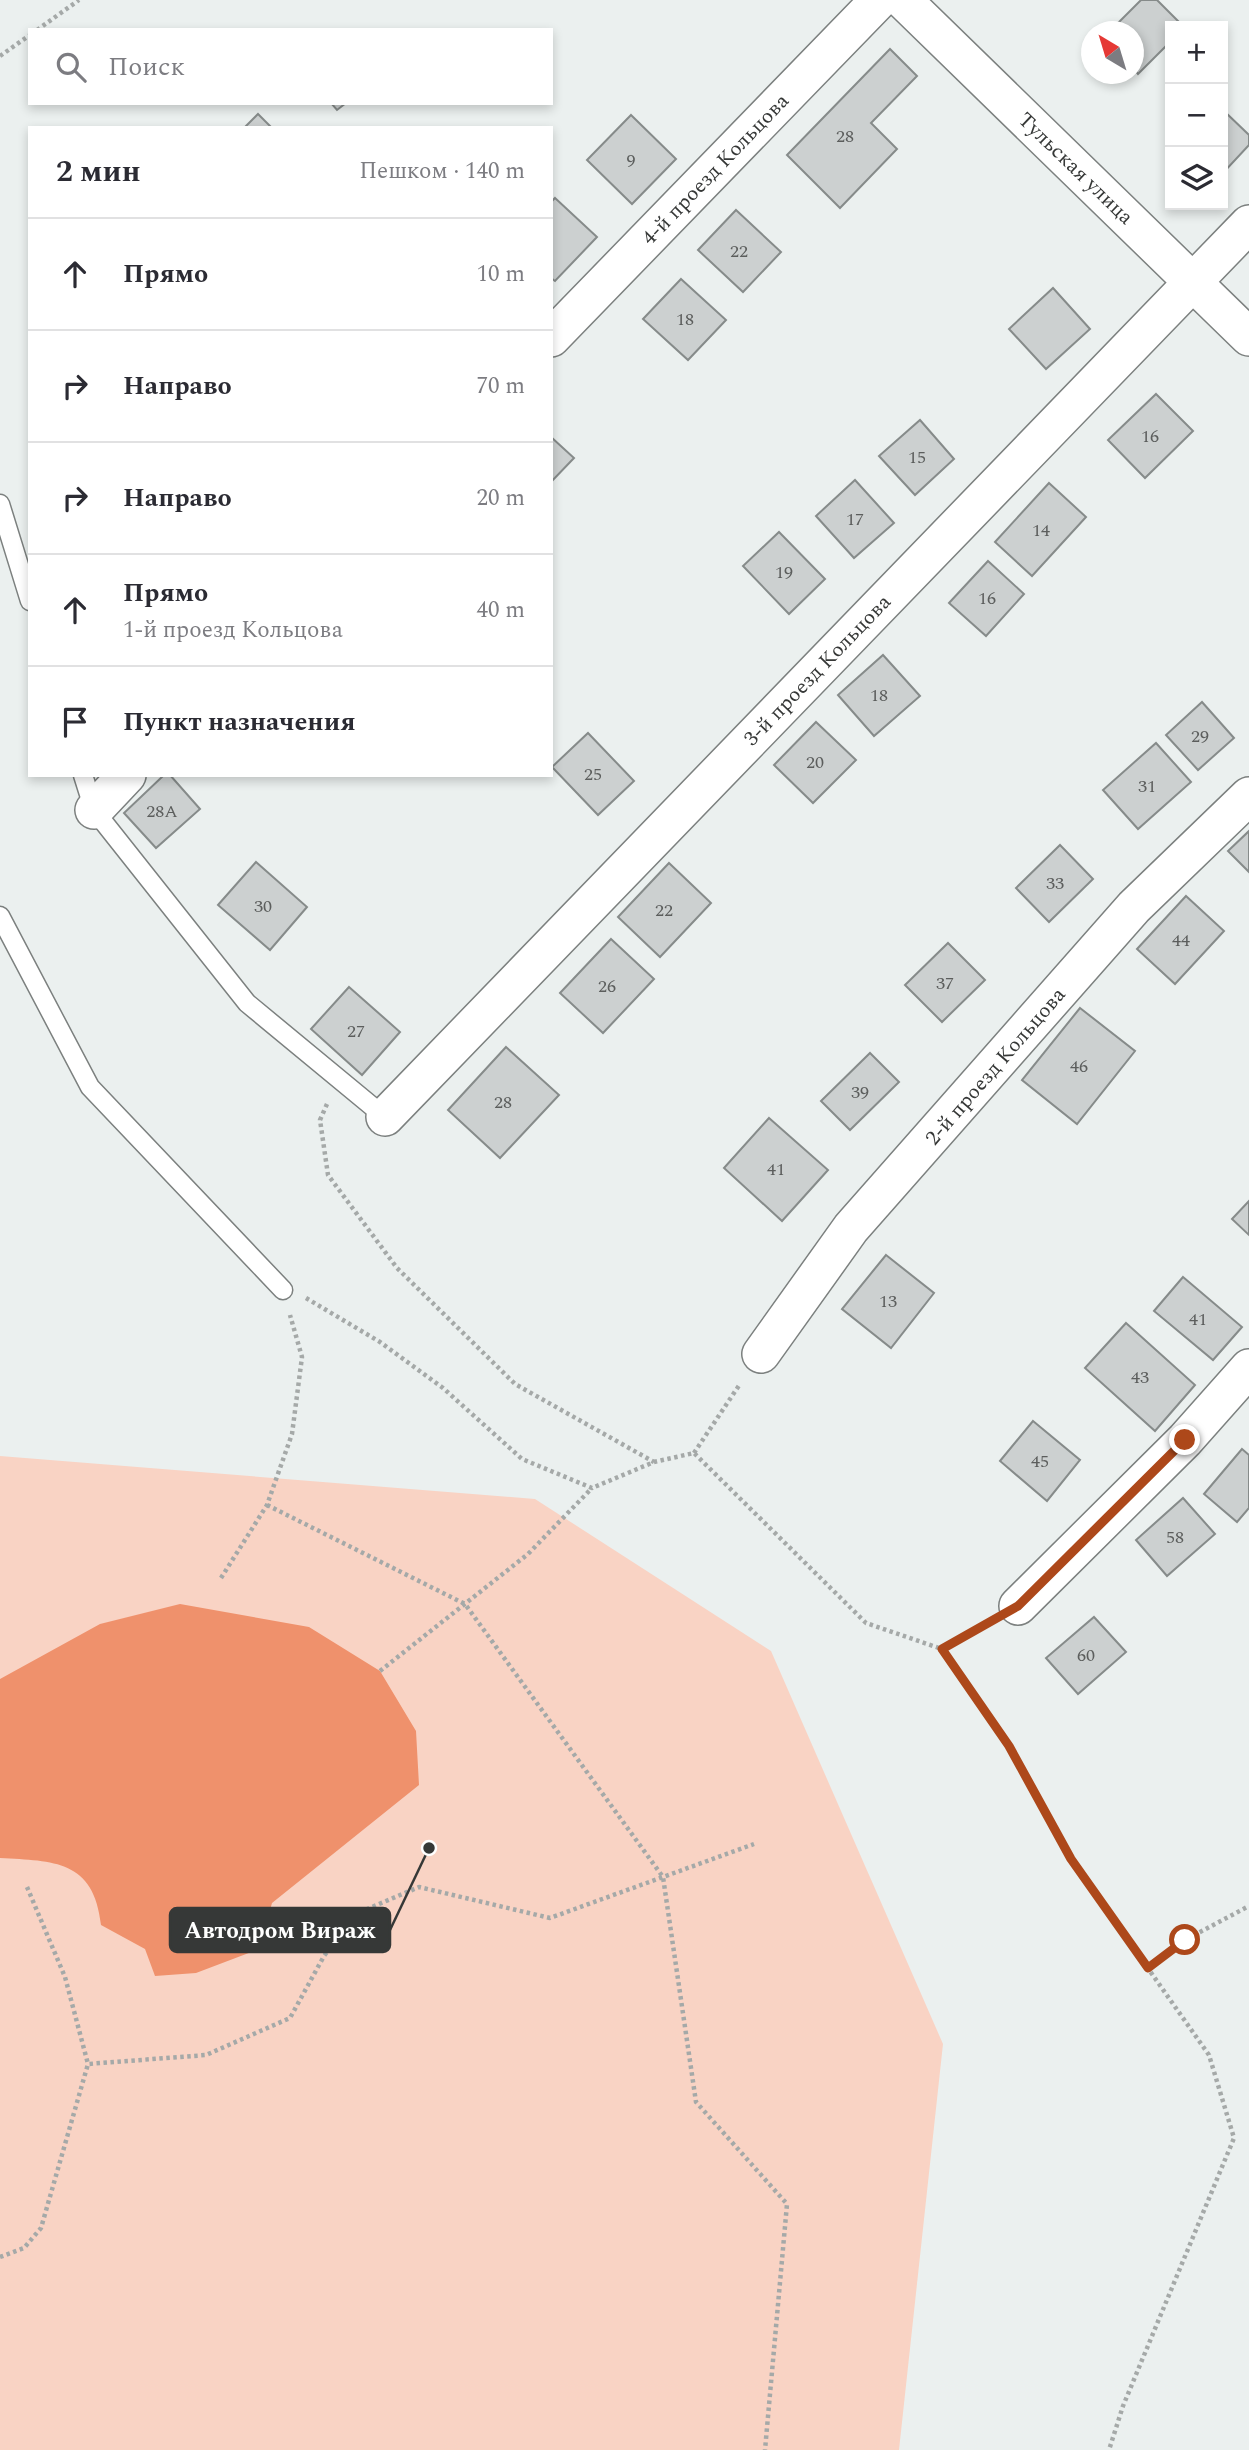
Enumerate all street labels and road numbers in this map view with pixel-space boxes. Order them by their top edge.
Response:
street label: 4-й проезд Кольцова [634,86,797,253]
street label: Тульская улица [1010,105,1141,233]
street label: 3-й проезд Кольцова [736,587,899,754]
street label: 2-й проезд Кольцова [918,980,1074,1153]

